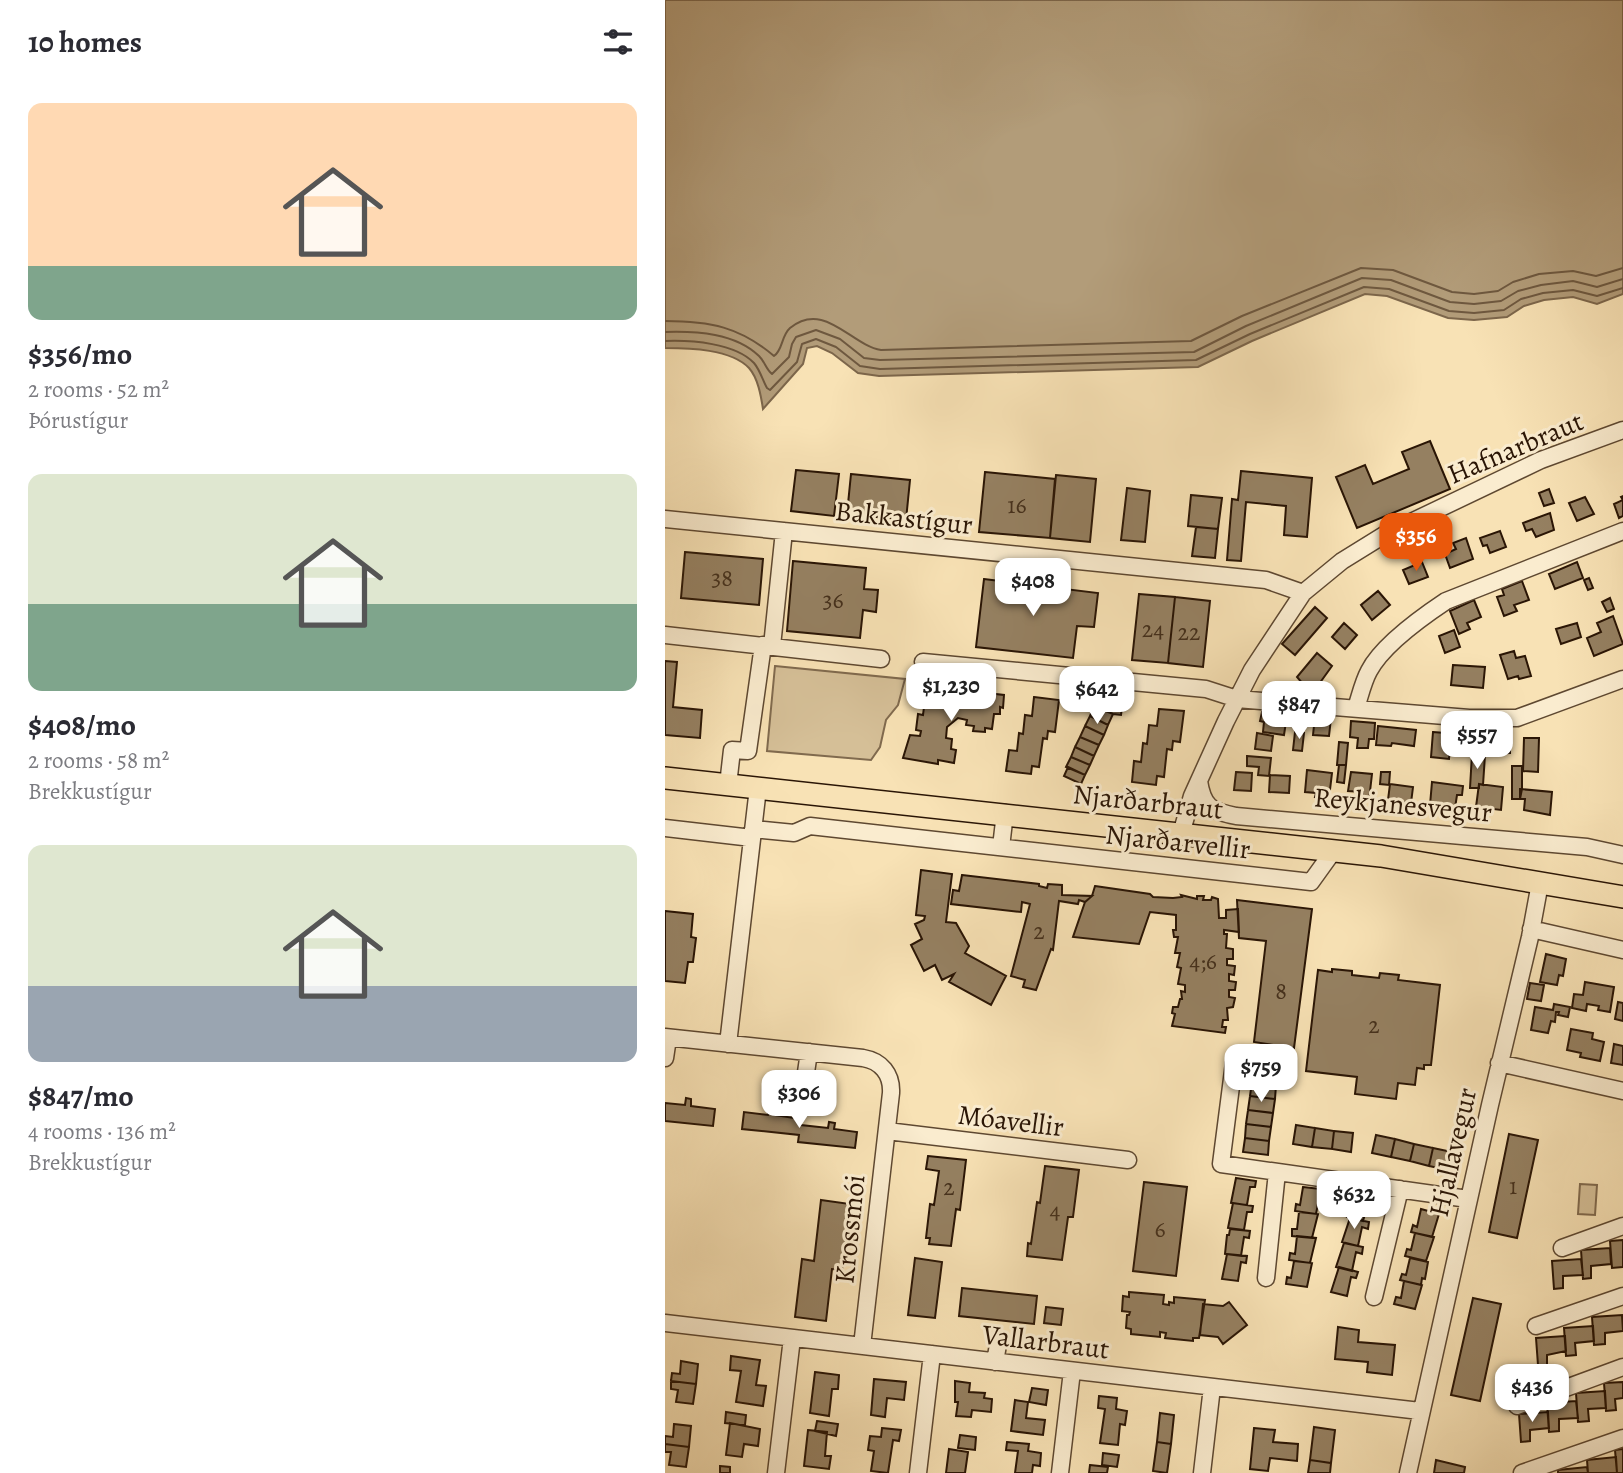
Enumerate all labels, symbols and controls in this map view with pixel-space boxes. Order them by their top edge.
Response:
text: 10 homes [28,22,142,62]
icon: filters [599,23,637,61]
icon: home [270,149,396,275]
text: $356/mo [28,334,132,374]
text: 2 rooms · 52 m² [28,374,169,405]
street label: Hafnarbraut [1442,402,1589,494]
text: Þórustígur [28,405,128,436]
house number: 16 [1007,489,1027,521]
street label: Bakkastígur [833,492,975,544]
pin: $356 [1375,514,1457,573]
icon: home [270,520,396,646]
text: $356 [1395,520,1437,551]
pin: $408 [992,558,1074,618]
house number: 38 [711,562,733,594]
text: $408 [1011,565,1055,596]
house number: 36 [822,584,844,616]
house number: 24 [1142,613,1164,645]
house number: 22 [1178,616,1200,648]
pin: $1,230 [894,664,1008,723]
pin: $642 [1056,666,1138,726]
text: $1,230 [922,670,980,701]
text: $642 [1075,673,1119,704]
pin: $847 [1258,682,1340,741]
text: $847 [1278,688,1320,719]
text: $408/mo [28,705,136,745]
pin: $557 [1436,712,1518,771]
text: $557 [1457,718,1497,749]
text: 2 rooms · 58 m² [28,745,169,776]
street label: Njarðarbraut [1071,775,1225,829]
text: Brekkustígur [28,776,152,807]
street label: Reykjanesvegur [1312,778,1494,832]
street label: Njarðarvellir [1103,815,1253,869]
icon: home [270,891,396,1017]
house number: 2 [1033,915,1045,947]
house number: 4;6 [1189,945,1217,977]
house number: 8 [1275,975,1287,1007]
house number: 2 [1368,1009,1380,1041]
pin: $759 [1220,1044,1302,1104]
text: $759 [1240,1051,1282,1082]
pin: $306 [758,1070,840,1130]
text: $847/mo [28,1076,134,1116]
text: $306 [778,1077,820,1108]
street label: Hjallavegur [1420,1084,1486,1221]
street label: Móavellir [956,1096,1066,1146]
text: 4 rooms · 136 m² [28,1116,176,1147]
text: Brekkustígur [28,1147,152,1178]
house number: 1 [1509,1170,1517,1202]
house number: 2 [943,1171,955,1203]
pin: $632 [1313,1172,1395,1231]
street label: Krossmói [825,1173,875,1286]
text: $632 [1333,1178,1375,1209]
house number: 4 [1050,1194,1061,1226]
house number: 6 [1154,1213,1166,1245]
street label: Vallarbraut [979,1315,1111,1369]
pin: $436 [1491,1364,1573,1424]
text: $436 [1511,1371,1553,1402]

